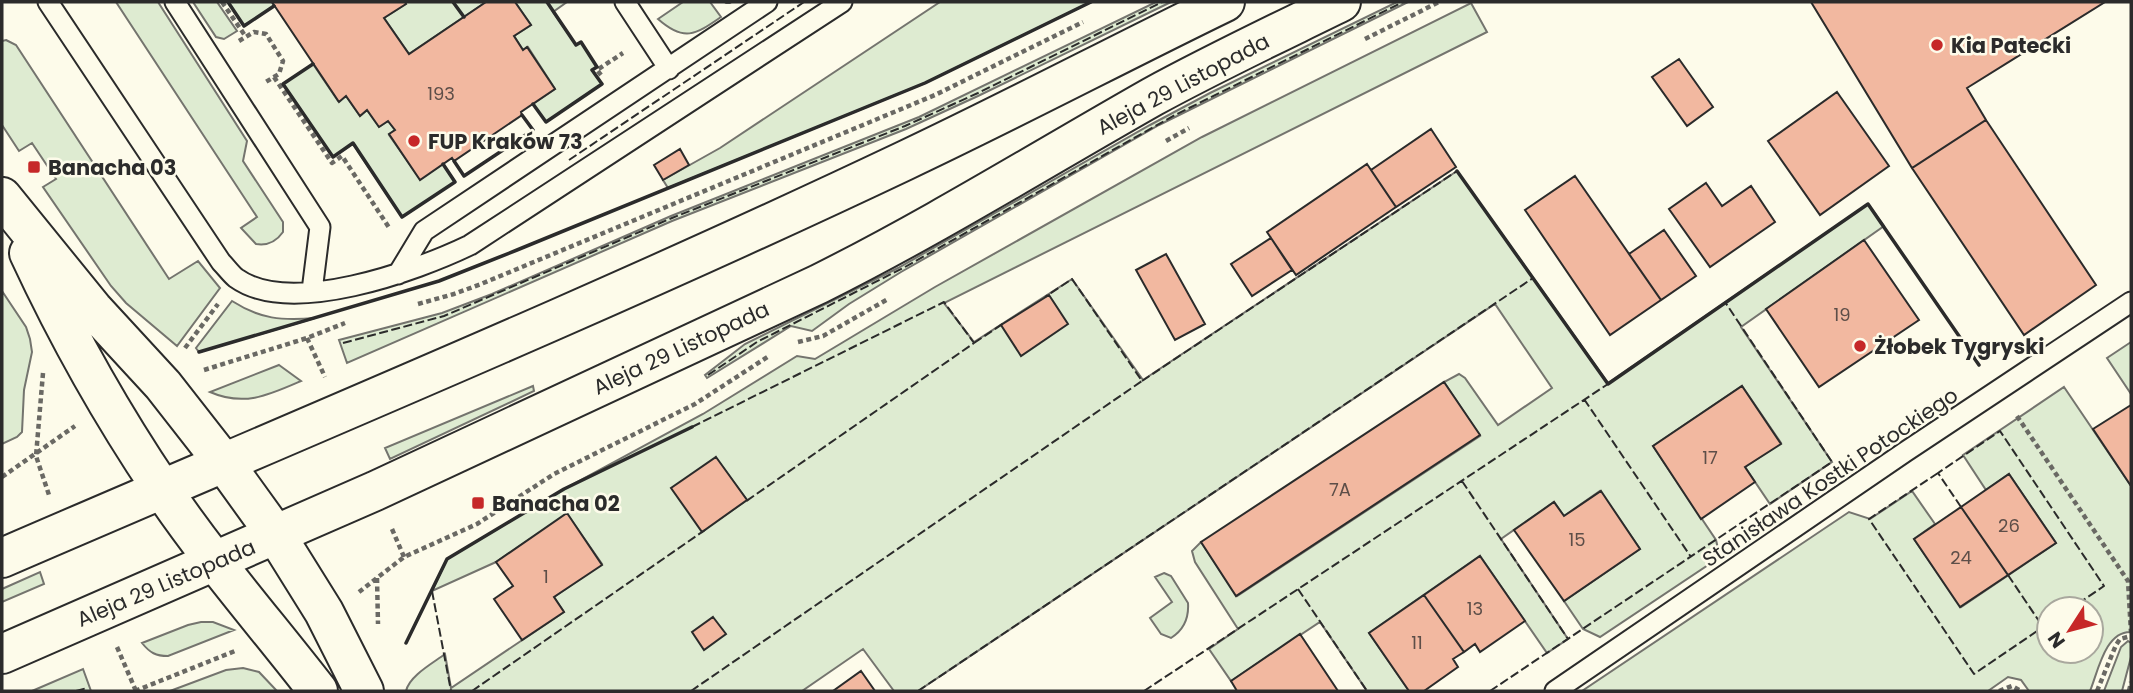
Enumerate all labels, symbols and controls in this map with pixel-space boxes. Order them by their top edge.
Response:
street label: Aleja 29 Listopada [1092,26,1274,142]
place label: Kia Patecki [1951,31,2071,60]
marker: Kia Patecki [1929,37,1945,53]
house number: 193 [427,81,455,106]
place label: FUP Kraków 73 [428,127,583,156]
marker: FUP Kraków 73 [406,133,422,149]
place label: Banacha 03 [48,153,176,182]
marker: Banacha 03 [26,159,42,175]
street label: Aleja 29 Listopada [588,294,774,402]
house number: 19 [1833,302,1851,327]
place label: Żłobek Tygryski [1874,332,2044,361]
marker: Żłobek Tygryski [1852,338,1868,354]
street label: Stanisława Kostki Potockiego [1696,380,1964,574]
house number: 17 [1702,445,1718,470]
house number: 7A [1329,477,1351,502]
place label: Banacha 02 [492,489,620,518]
marker: Banacha 02 [470,495,486,511]
house number: 26 [1998,513,2020,538]
house number: 15 [1568,527,1586,552]
street label: Aleja 29 Listopada [72,532,260,634]
house number: 24 [1950,545,1972,570]
house number: 1 [543,564,549,589]
north arrow [2035,595,2105,665]
house number: 13 [1467,596,1483,621]
text: N [2042,626,2072,653]
house number: 11 [1411,630,1423,655]

